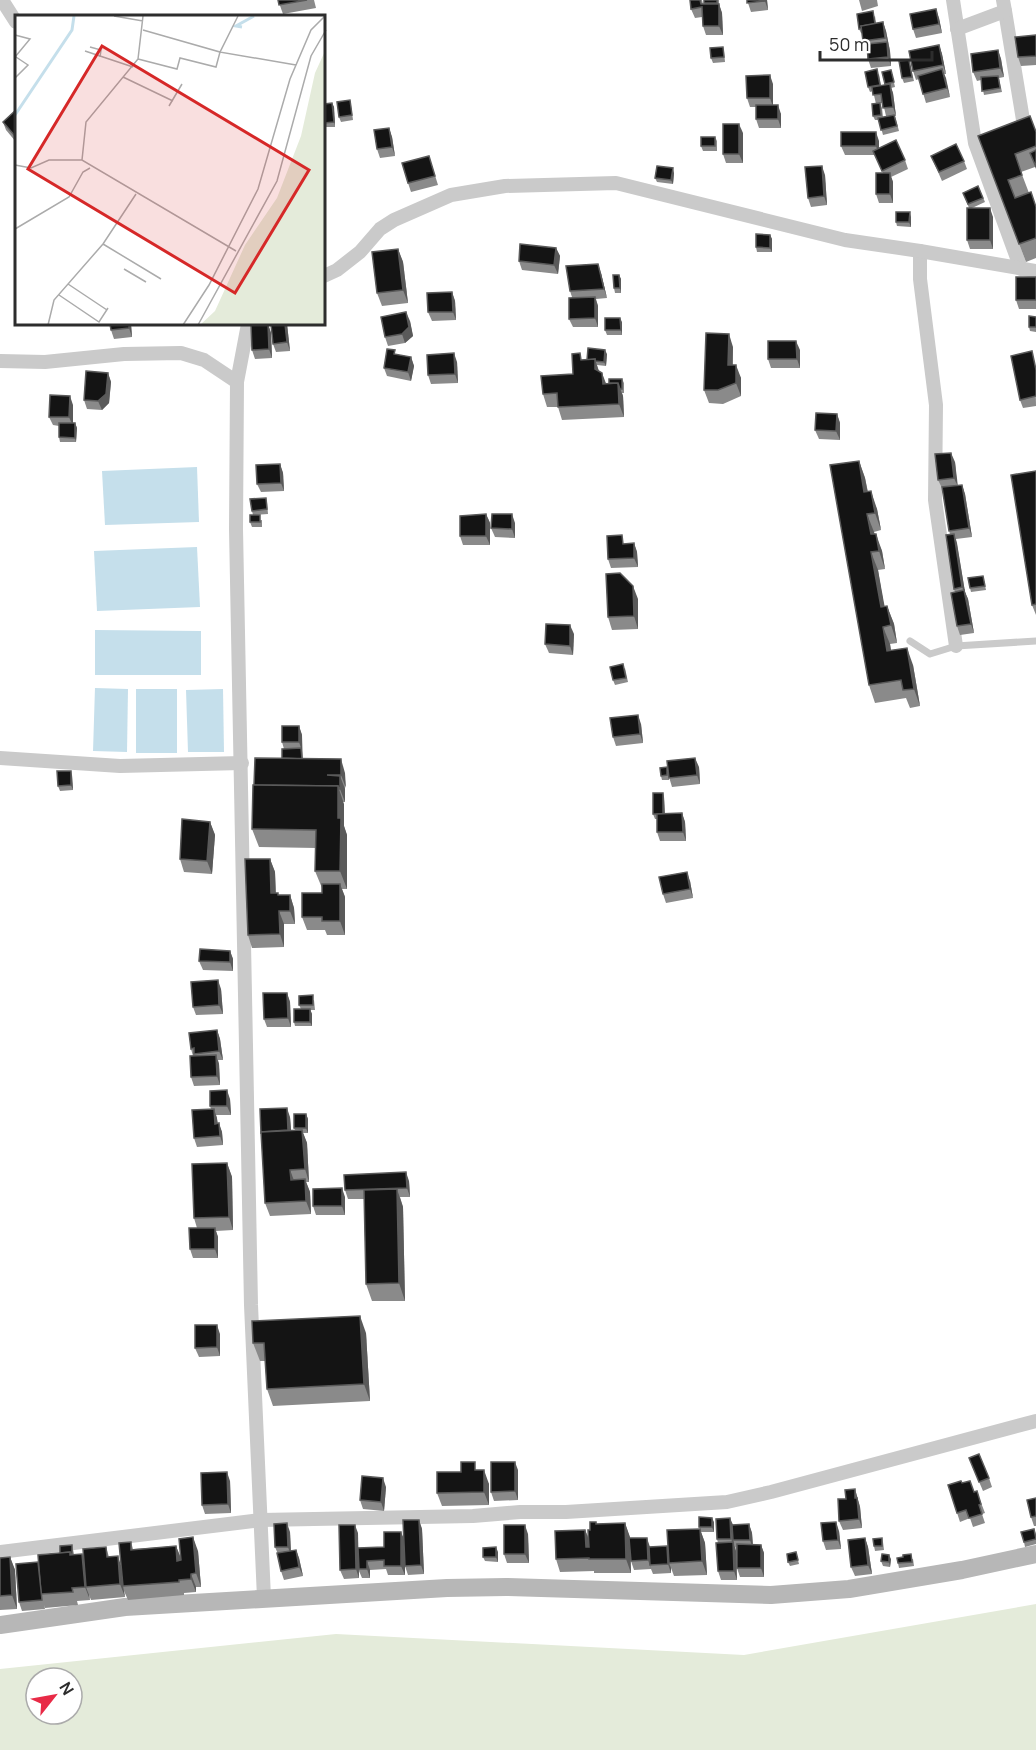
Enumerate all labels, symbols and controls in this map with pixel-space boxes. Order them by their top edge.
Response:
inset map [15,15,326,326]
scale bar [820,24,932,62]
text: 50 m [829,32,869,56]
north arrow [24,1666,84,1726]
text: N [54,1678,79,1699]

